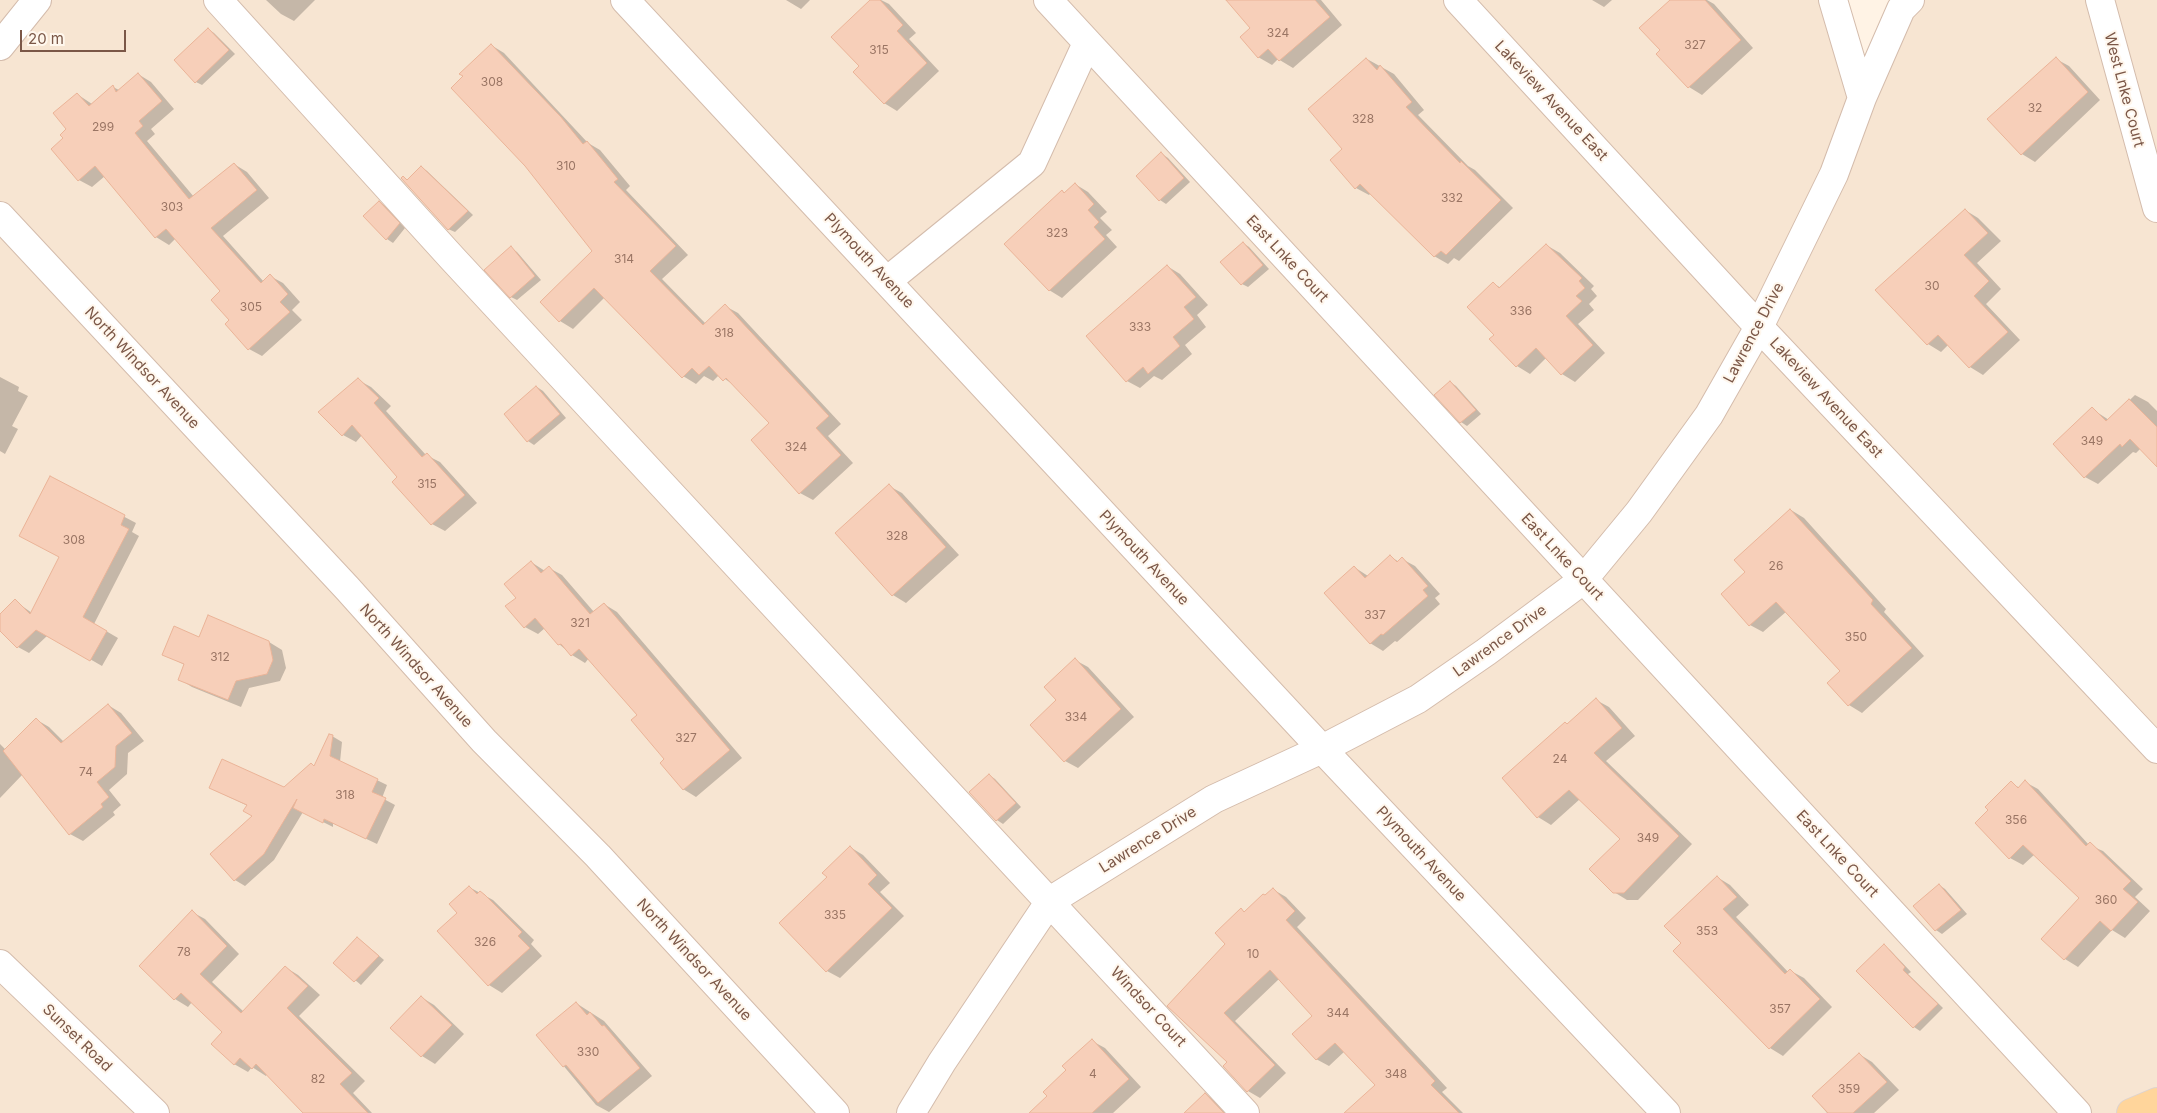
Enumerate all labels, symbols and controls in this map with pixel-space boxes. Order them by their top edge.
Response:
scale bar [22,20,129,52]
house number: 324 [1267,26,1289,40]
text: 20 m [28,29,64,48]
street label: West Lnke Court [2100,31,2148,149]
street label: Lakeview Avenue East [1491,37,1611,165]
house number: 327 [1684,38,1706,52]
house number: 315 [869,43,889,57]
house number: 308 [481,75,503,89]
house number: 32 [2028,101,2042,115]
house number: 328 [1352,112,1374,126]
house number: 299 [92,120,114,134]
house number: 310 [556,159,576,173]
house number: 332 [1441,191,1463,205]
house number: 303 [161,200,183,214]
street label: Plymouth Avenue [820,210,918,312]
street label: East Lnke Court [1242,212,1332,306]
house number: 323 [1046,226,1068,240]
house number: 314 [614,252,634,266]
house number: 30 [1925,279,1939,293]
street label: Lawrence Drive [1720,280,1788,386]
house number: 305 [240,300,262,314]
street label: North Windsor Avenue [81,303,203,433]
house number: 336 [1510,304,1532,318]
house number: 333 [1129,320,1151,334]
house number: 318 [714,326,734,340]
street label: Lakeview Avenue East [1766,334,1886,462]
house number: 349 [2081,434,2103,448]
house number: 324 [785,440,807,454]
house number: 315 [417,477,437,491]
street label: Plymouth Avenue [1095,507,1193,609]
street label: East Lnke Court [1517,510,1607,604]
house number: 328 [886,529,908,543]
house number: 308 [63,533,85,547]
house number: 26 [1769,559,1783,573]
street label: North Windsor Avenue [356,600,476,732]
street label: Lawrence Drive [1450,601,1550,681]
house number: 337 [1364,608,1386,622]
house number: 321 [570,616,590,630]
house number: 350 [1845,630,1867,644]
house number: 312 [210,650,230,664]
house number: 334 [1065,710,1087,724]
house number: 327 [675,731,697,745]
house number: 24 [1553,752,1567,766]
house number: 74 [79,765,93,779]
house number: 318 [335,788,355,802]
street label: Lawrence Drive [1096,803,1200,877]
street label: Plymouth Avenue [1372,803,1470,905]
street label: East Lnke Court [1792,807,1882,901]
house number: 356 [2005,813,2027,827]
house number: 349 [1637,831,1659,845]
house number: 360 [2095,893,2117,907]
street label: North Windsor Avenue [633,895,755,1025]
house number: 335 [824,908,846,922]
house number: 353 [1696,924,1718,938]
house number: 326 [474,935,496,949]
house number: 78 [177,945,191,959]
house number: 10 [1247,947,1259,961]
street label: Windsor Court [1106,963,1190,1051]
street label: Sunset Road [39,1001,115,1075]
house number: 357 [1769,1002,1791,1016]
house number: 344 [1327,1006,1349,1020]
house number: 330 [577,1045,599,1059]
house number: 4 [1089,1067,1097,1081]
house number: 348 [1385,1067,1407,1081]
house number: 82 [311,1072,325,1086]
house number: 359 [1838,1082,1860,1096]

